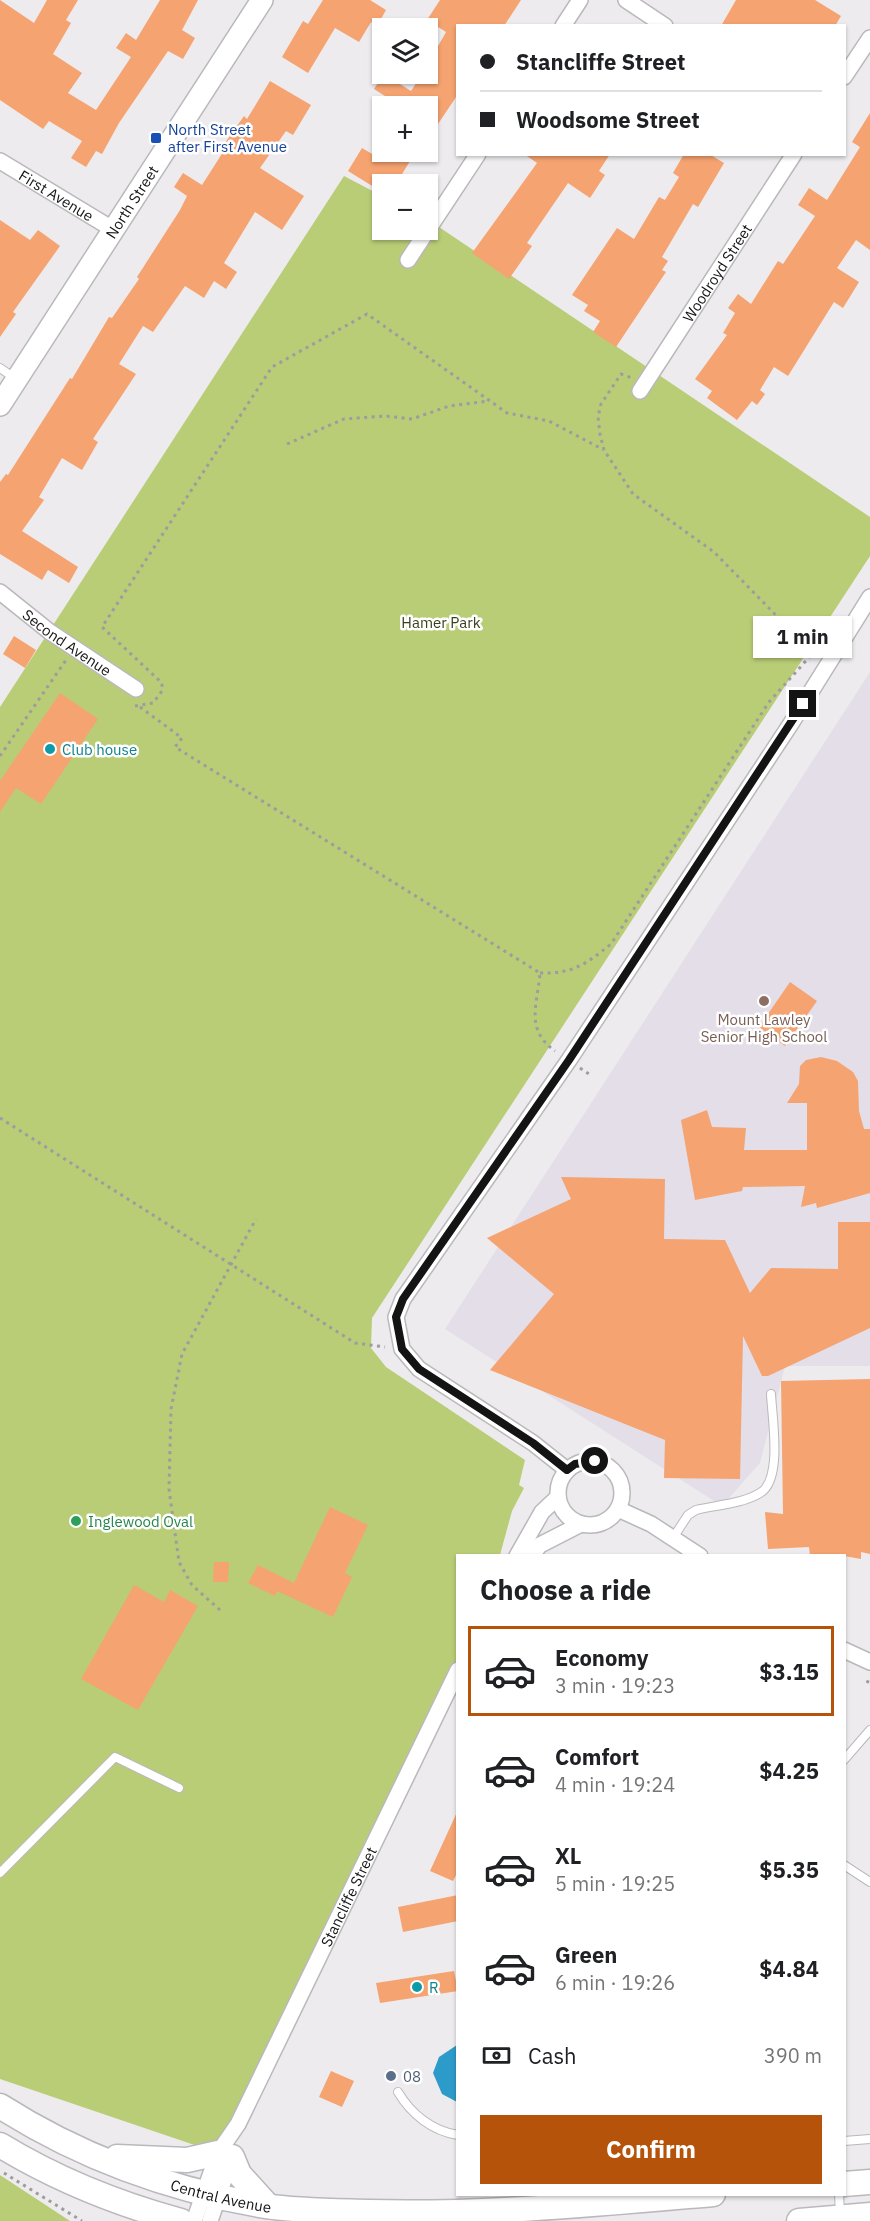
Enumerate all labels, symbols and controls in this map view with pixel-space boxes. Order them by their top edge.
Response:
map controls [372,18,438,240]
button: layers [372,18,438,84]
text: Stancliffe Street [516,47,685,76]
button: + [372,96,438,162]
text: Woodsome Street [516,105,700,134]
place label: North Street after First Avenue [168,120,287,156]
marker: North Street after First Avenue [149,131,163,145]
street label: North Street [101,162,162,242]
street label: First Avenue [16,165,97,225]
button: − [372,174,438,240]
street label: Woodroyd Street [678,220,756,325]
street label: Second Avenue [19,605,115,680]
park label: Hamer Park [401,613,481,632]
callout: 1 min [754,617,852,659]
text: 1 min [776,623,829,650]
route end [789,690,816,717]
place label: Club house [62,740,137,759]
marker: Club house [43,742,57,756]
marker: Mount Lawley Senior High School [757,994,771,1008]
place label: Mount Lawley Senior High School [701,1010,827,1046]
route start [581,1447,608,1474]
place label: Inglewood Oval [88,1512,193,1531]
marker: Inglewood Oval [69,1514,83,1528]
text: Choose a ride [480,1572,651,1607]
text: Economy [555,1643,649,1672]
icon: car [483,1644,537,1698]
text: $3.15 [759,1657,819,1686]
text: 3 min · 19:23 [555,1672,675,1699]
text: Comfort [555,1742,639,1771]
icon: car [483,1743,537,1797]
text: $4.25 [759,1756,819,1785]
text: 4 min · 19:24 [555,1771,675,1798]
text: XL [555,1841,581,1870]
icon: car [483,1842,537,1896]
street label: Stancliffe Street [316,1844,380,1950]
text: $5.35 [759,1855,819,1884]
text: 5 min · 19:25 [555,1870,675,1897]
text: Green [555,1940,617,1969]
icon: car [483,1941,537,1995]
text: $4.84 [759,1954,819,1983]
text: 6 min · 19:26 [555,1969,675,1996]
place label: R [429,1978,439,1997]
marker: R [410,1980,424,1994]
icon: cash [480,2039,513,2072]
text: Cash [528,2041,577,2070]
text: 390 m [764,2042,822,2069]
place label: 08 [403,2067,421,2086]
marker: 08 [384,2069,398,2083]
button: Confirm [480,2115,822,2184]
street label: Central Avenue [169,2175,273,2216]

